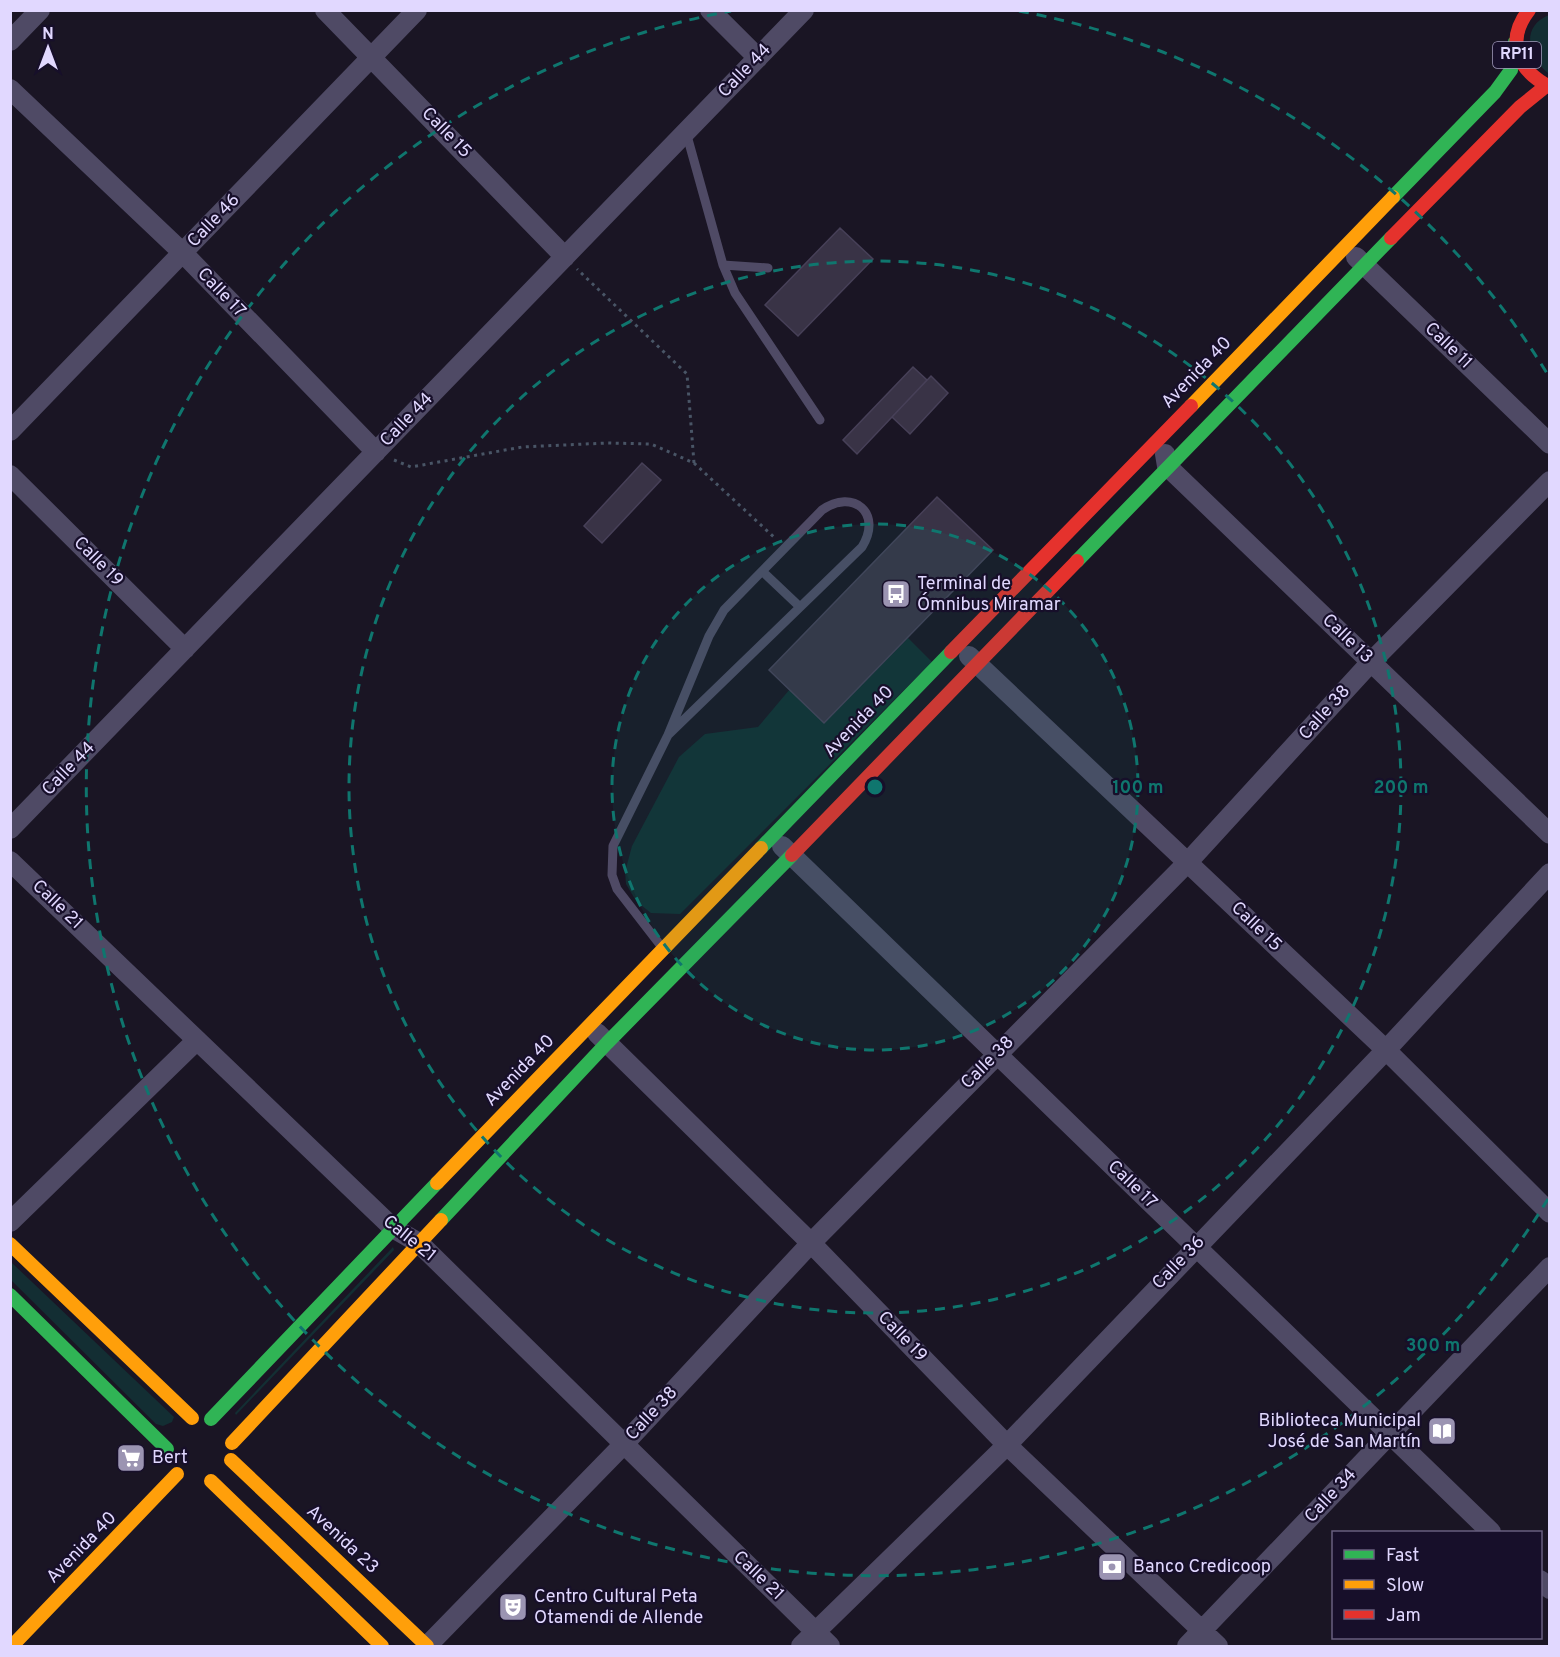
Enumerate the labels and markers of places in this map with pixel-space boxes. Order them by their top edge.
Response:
place label: Terminal de Ómnibus Miramar [917,573,1061,617]
bus stop icon: Terminal de Ómnibus Miramar [880,578,912,610]
centre of rings [865,777,885,797]
place label: Biblioteca Municipal José de San Martín [1259,1410,1421,1454]
library icon: Biblioteca Municipal José de San Martín [1426,1415,1458,1447]
supermarket icon: Bert [115,1442,147,1474]
place label: Bert [152,1447,188,1470]
bank icon: Banco Credicoop [1096,1551,1128,1583]
place label: Banco Credicoop [1133,1556,1271,1579]
place label: Centro Cultural Peta Otamendi de Allende [534,1586,703,1630]
theatre icon: Centro Cultural Peta Otamendi de Allende [497,1591,529,1623]

